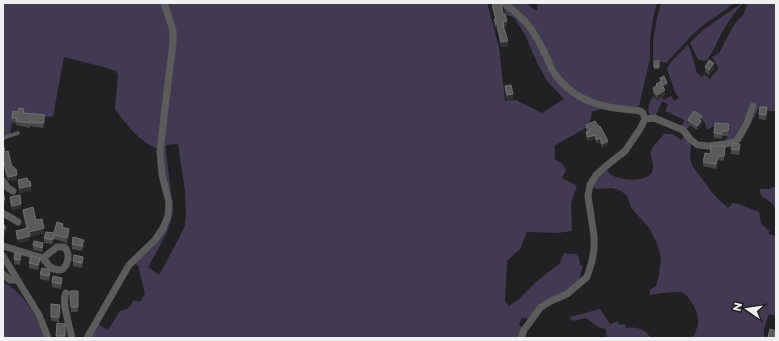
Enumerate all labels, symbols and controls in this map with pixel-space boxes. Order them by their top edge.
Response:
north arrow [727,289,767,329]
text: N [729,301,745,313]

